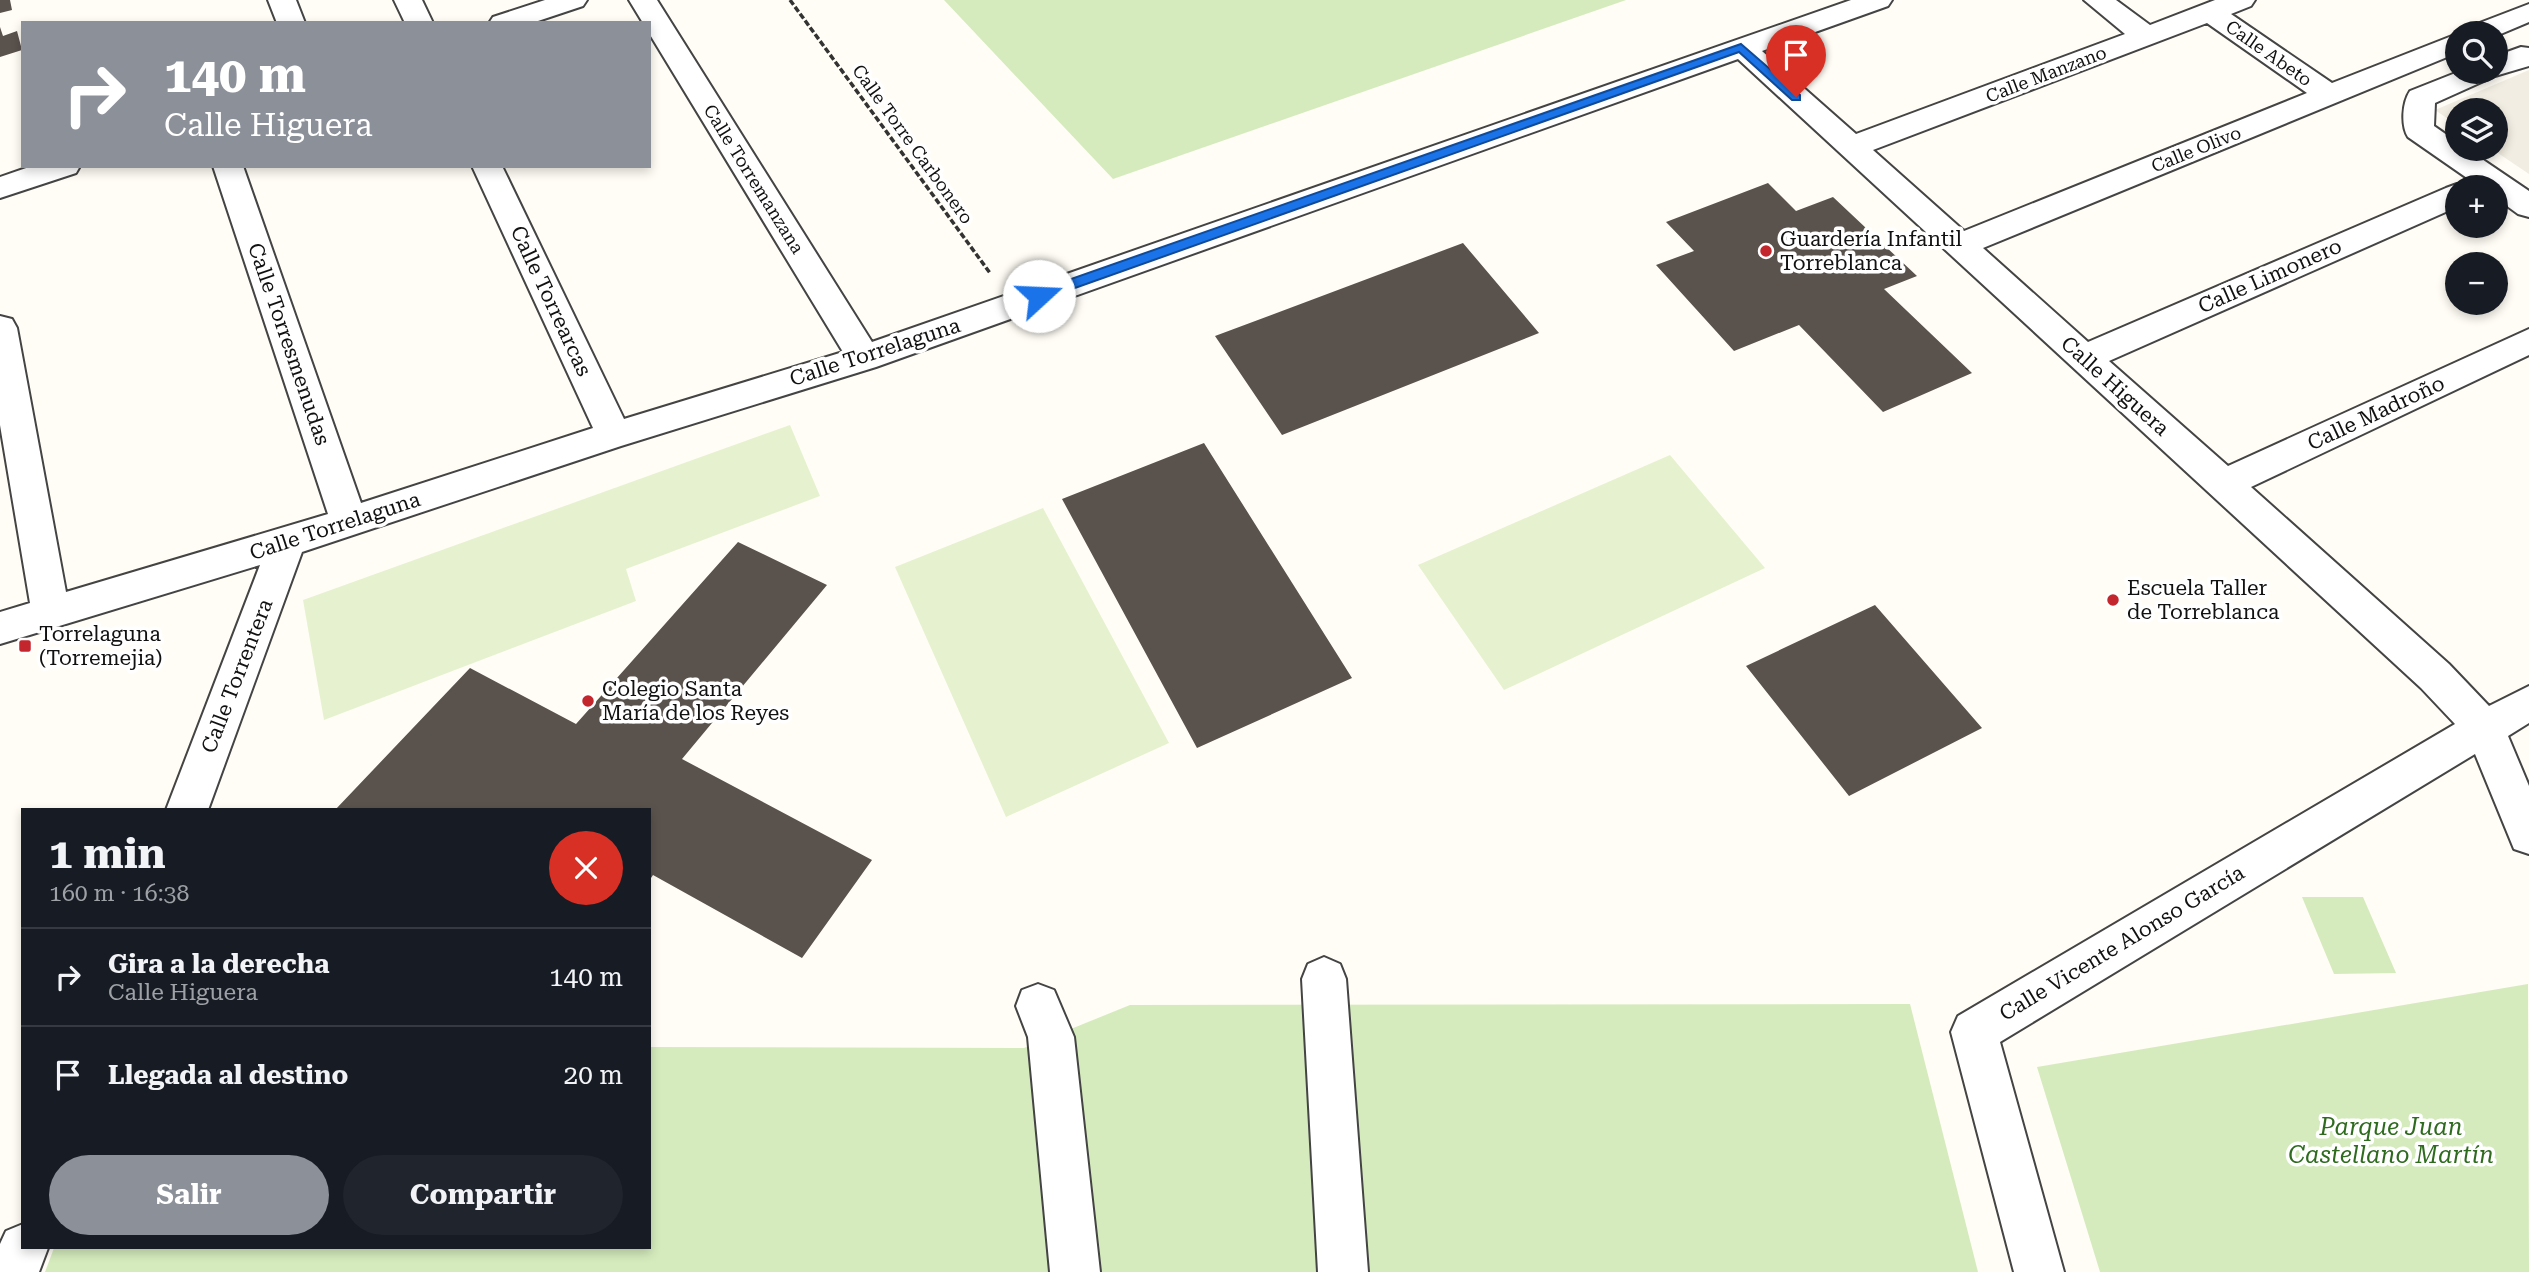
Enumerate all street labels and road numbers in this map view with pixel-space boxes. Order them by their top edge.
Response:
street label: Calle Abeto [2222,16,2316,90]
street label: Calle Manzano [1983,41,2109,107]
street label: Calle Torre Carbonero [848,60,978,228]
street label: Calle Torremanzana [700,100,809,258]
street label: Calle Olivo [2148,121,2244,177]
street label: Calle Torrearcas [506,222,596,380]
street label: Calle Limonero [2195,234,2345,318]
street label: Calle Torresmenudas [243,240,335,448]
street label: Calle Torrelaguna [787,313,964,391]
street label: Calle Higuera [2056,331,2174,441]
street label: Calle Madroño [2304,371,2448,455]
street label: Calle Torrelaguna [247,487,424,565]
street label: Calle Torrentera [197,595,278,756]
street label: Calle Vicente Alonso García [1995,860,2249,1026]

